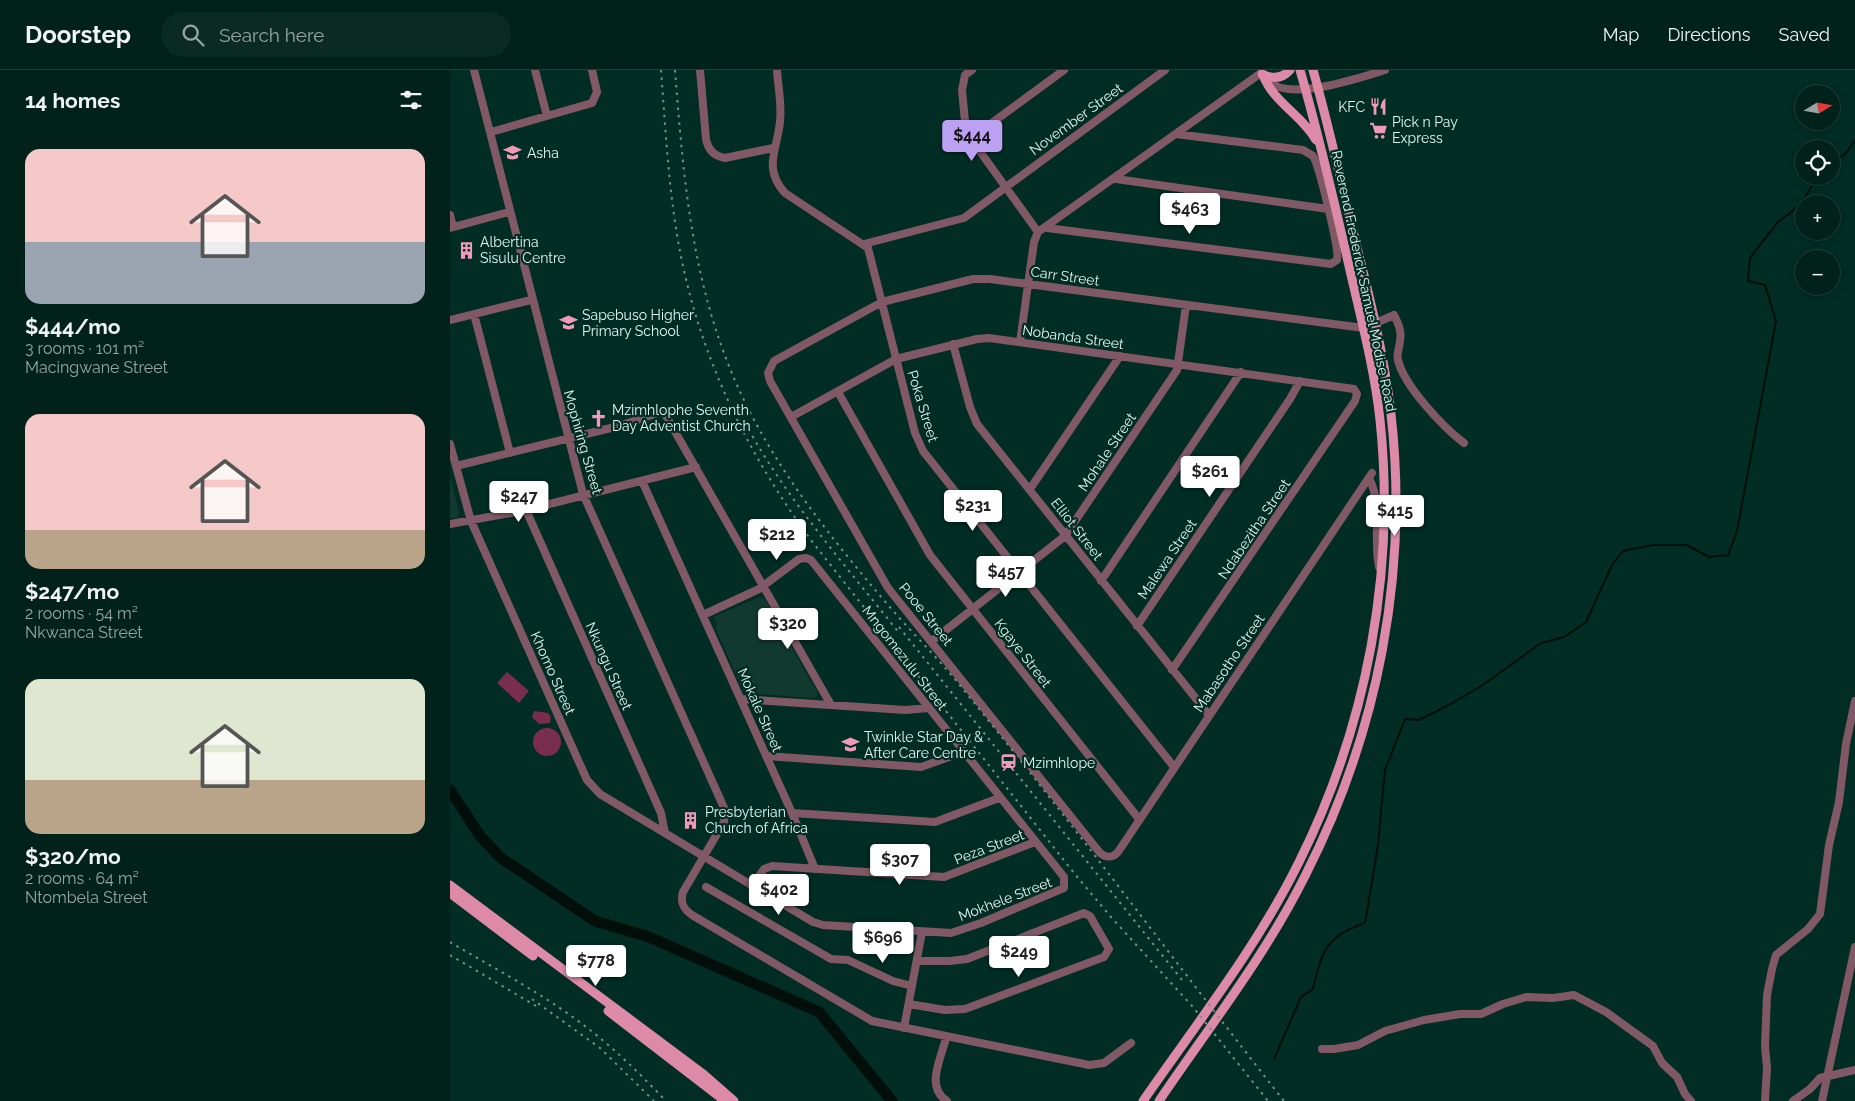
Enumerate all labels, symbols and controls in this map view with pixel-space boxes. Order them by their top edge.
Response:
search box [161,12,511,57]
text: Doorstep [25,20,131,49]
icon: search [179,21,207,49]
text: Search here [219,24,325,46]
text: Map [1603,24,1639,45]
text: Directions [1667,24,1751,45]
text: Saved [1779,24,1830,45]
street label: November Street [1026,80,1126,158]
north arrow [1795,85,1840,130]
map controls [1795,85,1840,295]
icon: filters [397,86,425,114]
text: 14 homes [25,88,120,113]
restaurant icon: KFC [1369,97,1389,117]
place label: KFC [1338,99,1365,115]
place label: Pick n Pay Express [1392,114,1458,146]
pin: $444 [942,119,1002,162]
supermarket icon: Pick n Pay Express [1368,120,1388,140]
text: $444 [953,126,991,145]
button: locate [1795,140,1840,185]
school or university icon: Asha [503,143,523,163]
place label: Asha [527,145,559,161]
street label: Reverend Frederick Samuel Modise Road [1328,149,1400,413]
icon: home [180,181,270,271]
pin: $463 [1160,192,1220,235]
button: + [1795,195,1840,240]
text: $463 [1171,199,1209,218]
place label: Albertina Sisulu Centre [480,234,566,266]
building icon: Albertina Sisulu Centre [456,240,476,260]
button: − [1795,250,1840,295]
street label: Carr Street [1030,263,1101,289]
place label: Sapebuso Higher Primary School [582,307,694,339]
school or university icon: Sapebuso Higher Primary School [558,313,578,333]
text: $444/mo [25,314,121,339]
street label: Nobanda Street [1021,322,1125,352]
text: 3 rooms · 101 m² [25,339,144,358]
text: Macingwane Street [25,358,168,377]
street label: Poka Street [904,368,942,444]
street label: Mophiring Street [560,388,606,496]
place label: Mzimhlophe Seventh Day Adventist Church [612,402,751,434]
church icon: Mzimhlophe Seventh Day Adventist Church [588,408,608,428]
street label: Mohale Street [1075,410,1139,494]
icon: home [180,446,270,536]
pin: $261 [1180,456,1240,498]
text: $261 [1192,462,1228,481]
street label: Ndabezitha Street [1215,476,1293,582]
pin: $247 [489,480,549,523]
text: $247 [500,487,538,506]
pin: $231 [943,490,1003,532]
pin: $415 [1365,494,1425,537]
street label: Elliot Street [1048,495,1106,564]
text: $231 [955,496,991,515]
text: $415 [1377,501,1413,520]
street label: Malewa Street [1134,516,1200,602]
pin: $212 [747,518,807,561]
text: $212 [759,525,795,544]
pin: $457 [976,556,1036,598]
text: $457 [987,562,1025,581]
text: $247/mo [25,579,119,604]
street label: Pooe Street [896,579,956,649]
street label: Mngomezulu Street [859,603,951,714]
text: 2 rooms · 54 m² [25,604,138,623]
pin: $320 [758,608,818,650]
street label: Mabasotho Street [1190,611,1268,715]
text: $320 [769,614,807,633]
street label: Kgaye Street [991,616,1055,691]
street label: Nkungu Street [583,620,636,712]
text: Nkwanca Street [25,623,143,642]
street label: Khomo Street [528,629,579,717]
street label: Mokale Street [734,666,786,755]
icon: home [180,711,270,801]
place label: Twinkle Star Day & After Care Centre [864,729,984,761]
school or university icon: Twinkle Star Day & After Care Centre [840,735,860,755]
station icon: Mzimhlope [999,753,1019,773]
place label: Mzimhlope [1023,755,1095,771]
place label: Presbyterian Church of Africa [705,804,808,836]
building icon: Presbyterian Church of Africa [681,810,701,830]
street label: Peza Street [952,826,1027,868]
text: $320/mo [25,844,121,869]
pin: $307 [870,844,930,886]
text: $307 [881,850,919,869]
text: 2 rooms · 64 m² [25,869,139,888]
pin: $402 [749,874,809,916]
street label: Mokhele Street [956,874,1054,924]
text: $402 [760,880,798,899]
text: Ntombela Street [25,888,148,907]
pin: $696 [853,922,913,964]
text: $696 [864,928,903,947]
pin: $249 [989,936,1049,978]
text: $249 [1000,942,1038,961]
pin: $778 [566,944,626,987]
text: $778 [577,951,615,970]

